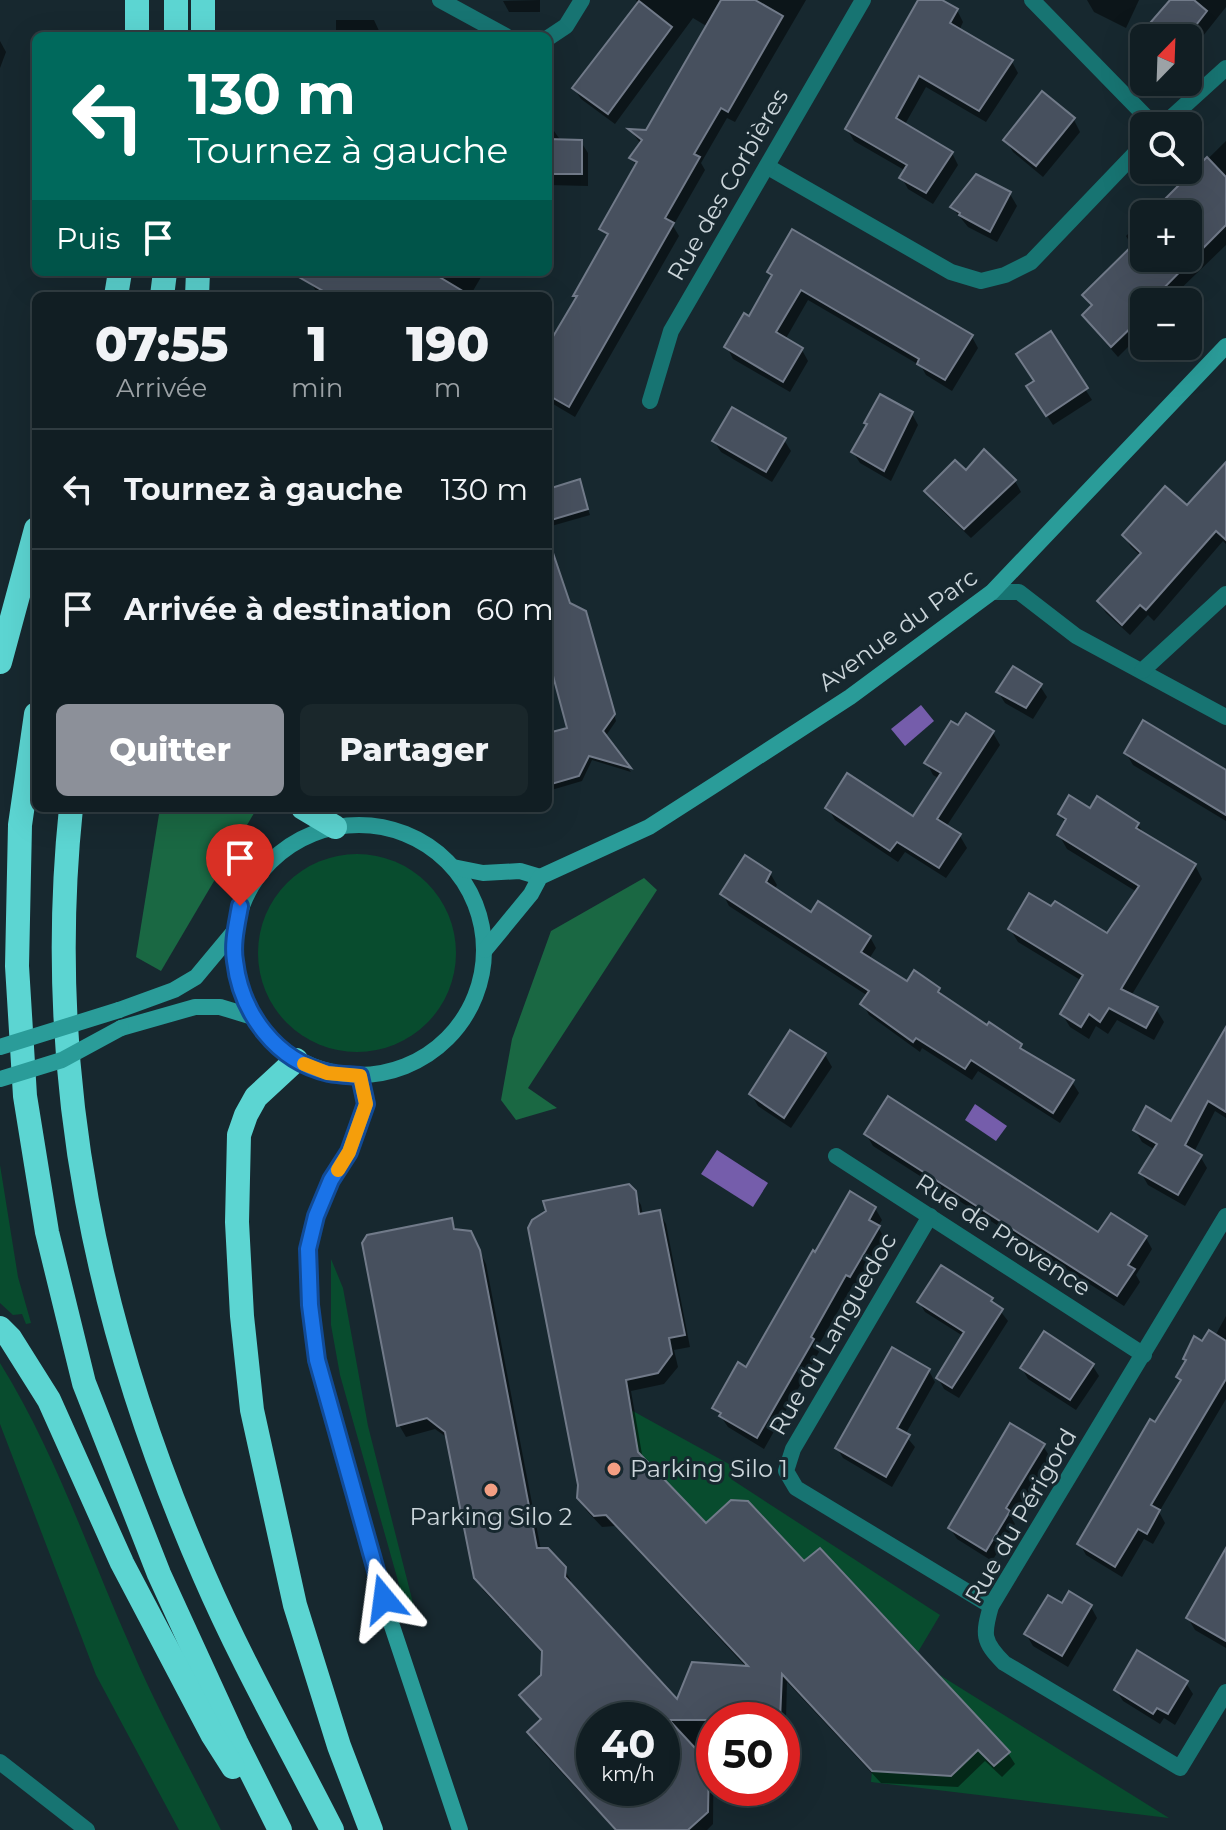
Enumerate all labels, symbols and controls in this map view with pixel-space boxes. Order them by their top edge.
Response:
north arrow [1130,24,1202,96]
map controls [1130,24,1202,360]
text: 130 m [188,60,356,128]
icon: left [56,64,160,168]
street label: Rue des Corbières [661,84,794,286]
button: search [1130,112,1202,184]
text: Tournez à gauche [188,128,508,172]
button: + [1130,200,1202,272]
icon: arrive [136,216,180,260]
text: Puis [56,220,120,257]
button: − [1130,288,1202,360]
text: 07:55 [95,315,228,373]
text: 1 [307,315,327,373]
text: 190 [406,315,489,373]
text: Arrivée [116,372,207,404]
text: min [291,372,343,404]
text: m [434,372,461,404]
icon: left [56,467,100,511]
text: Tournez à gauche [124,471,403,508]
text: 130 m [441,471,528,508]
street label: Avenue du Parc [813,562,983,697]
icon: arrive [56,587,100,631]
text: Arrivée à destination [124,591,452,628]
text: 60 m [476,591,554,628]
button: Quitter [56,704,284,796]
button: Partager [300,704,528,796]
pin [206,824,274,906]
icon: arrive [218,836,262,880]
street label: Rue de Provence [910,1167,1096,1302]
street label: Rue du Languedoc [763,1227,902,1440]
street label: Rue du Périgord [959,1423,1082,1608]
place label: Parking Silo 1 [630,1454,788,1483]
marker: Parking Silo 1 [605,1460,623,1478]
marker: Parking Silo 2 [482,1481,500,1499]
place label: Parking Silo 2 [410,1502,572,1531]
position arrow [342,1557,426,1641]
speed limit sign: 50 [696,1702,800,1806]
text: 40 [601,1719,655,1768]
text: km/h [601,1762,655,1786]

